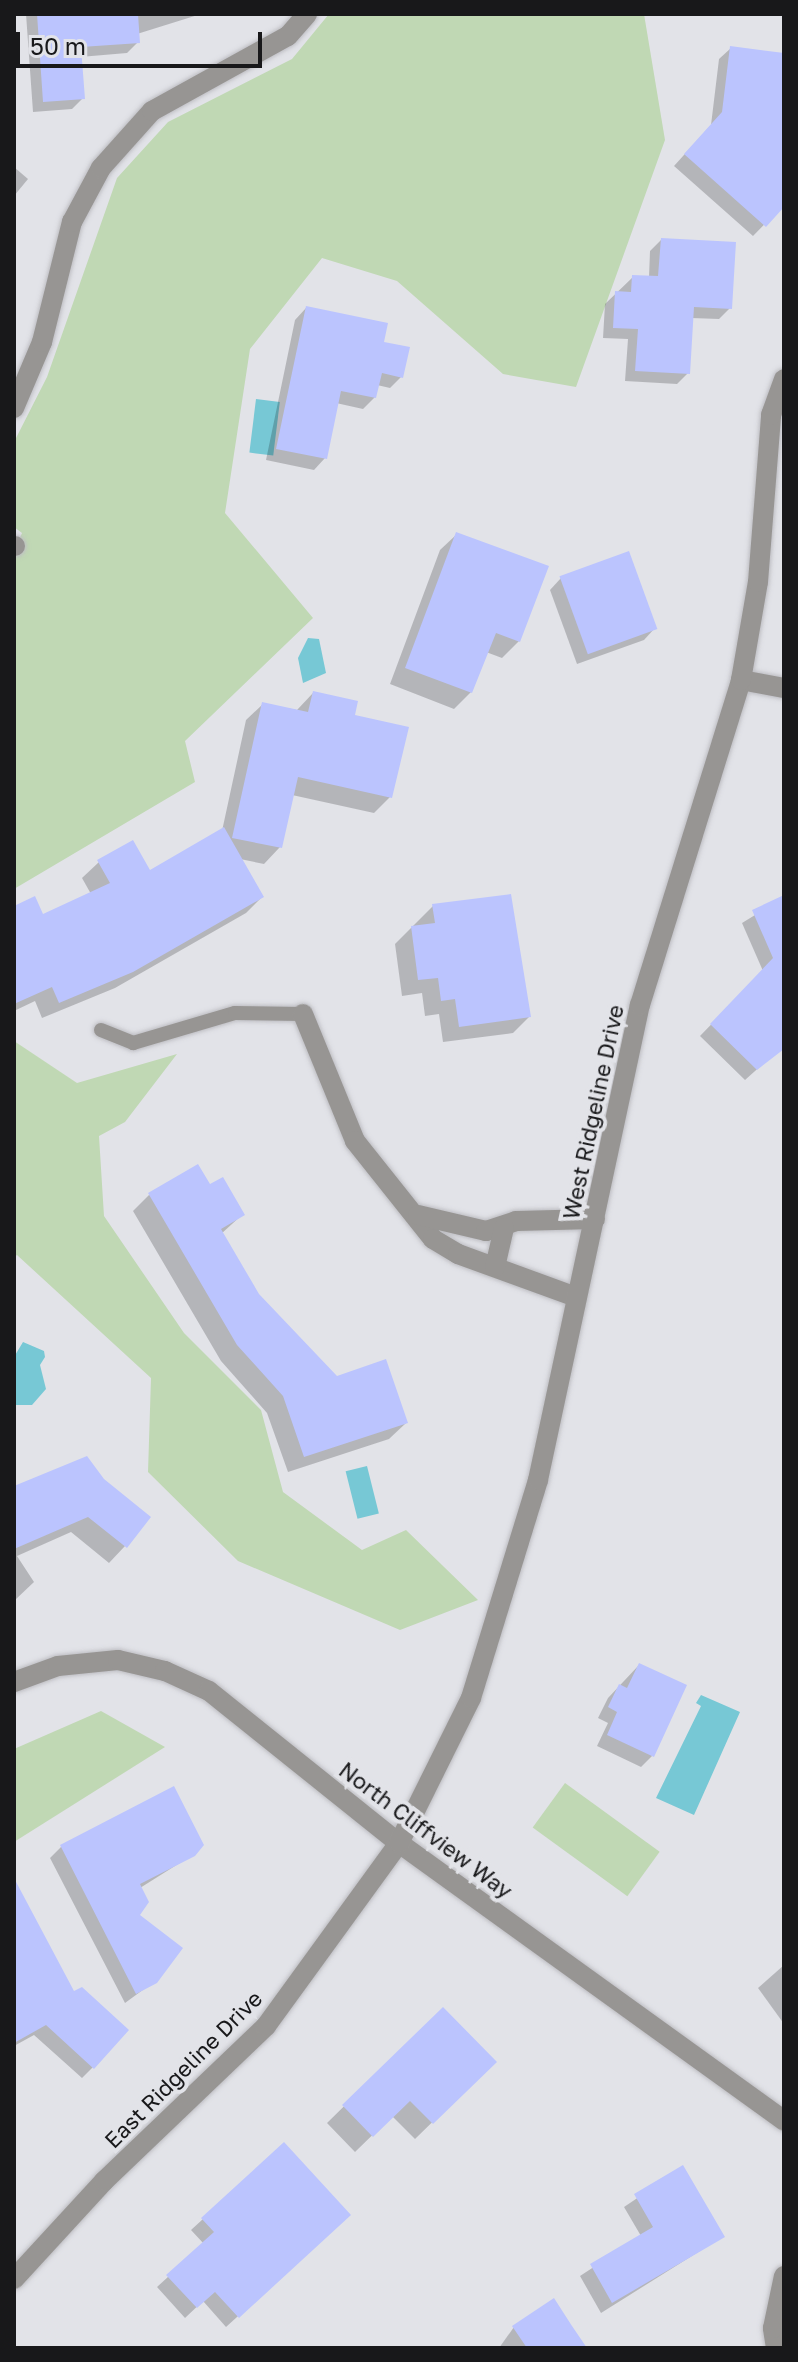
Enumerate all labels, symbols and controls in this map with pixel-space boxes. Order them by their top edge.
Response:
scale bar [20,16,266,66]
text: 50 m [30,31,86,60]
street label: West Ridgeline Drive [557,1002,629,1222]
street label: North Cliffview Way [334,1756,518,1904]
street label: East Ridgeline Drive [99,1985,267,2153]

